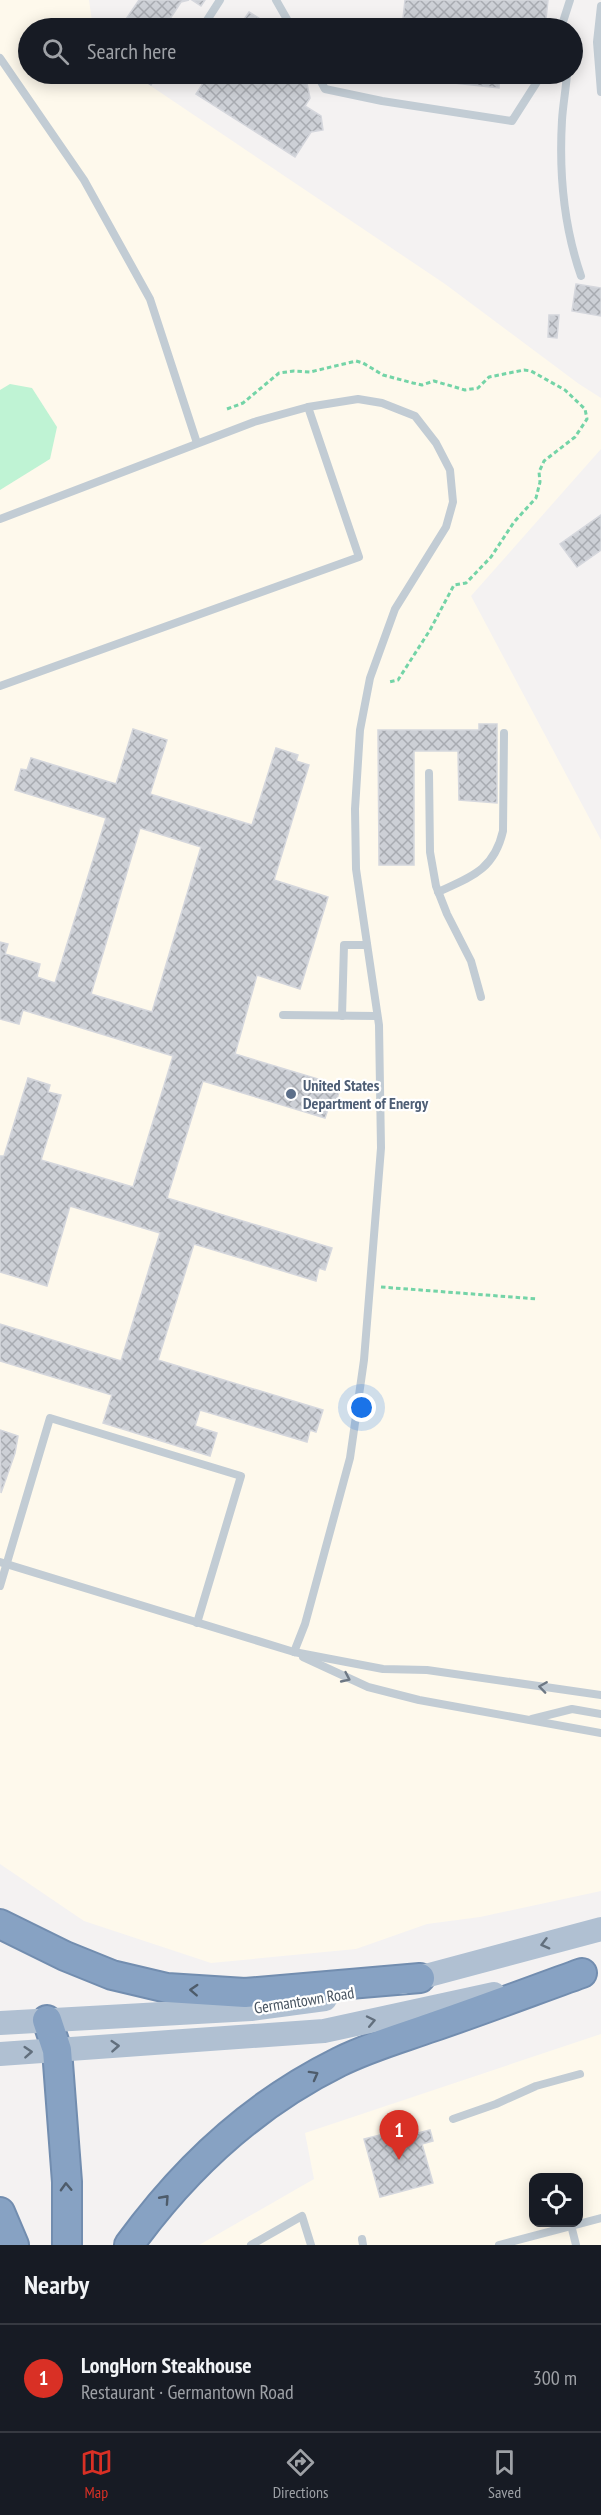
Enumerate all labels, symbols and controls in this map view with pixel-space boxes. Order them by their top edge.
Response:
search box [18,18,583,84]
icon: search [39,35,72,68]
text: Search here [87,37,176,65]
place label: United States Department of Energy [303,1075,429,1113]
marker: United States Department of Energy [284,1087,298,1101]
your location [347,1393,376,1422]
one-way arrow [340,1671,351,1683]
one-way arrow [539,1682,548,1694]
one-way arrow [540,1937,550,1949]
street label: Germantown Road [253,1982,355,2018]
one-way arrow [190,1983,199,1996]
one-way arrow [366,2015,376,2028]
one-way arrow [110,2040,119,2053]
one-way arrow [24,2045,33,2058]
one-way arrow [308,2071,319,2082]
pin: 1 [380,2110,418,2160]
map controls [529,2173,583,2227]
button: locate [529,2173,583,2227]
one-way arrow [60,2182,73,2191]
one-way arrow [158,2195,169,2206]
text: Nearby [24,2268,89,2301]
text: LongHorn Steakhouse [81,2351,252,2379]
text: 1 [39,2365,48,2391]
text: 300 m [533,2365,577,2391]
text: Restaurant · Germantown Road [81,2379,294,2405]
tab: Map [80,2446,113,2502]
tab: Directions [273,2446,328,2502]
tab: Saved [488,2446,521,2502]

